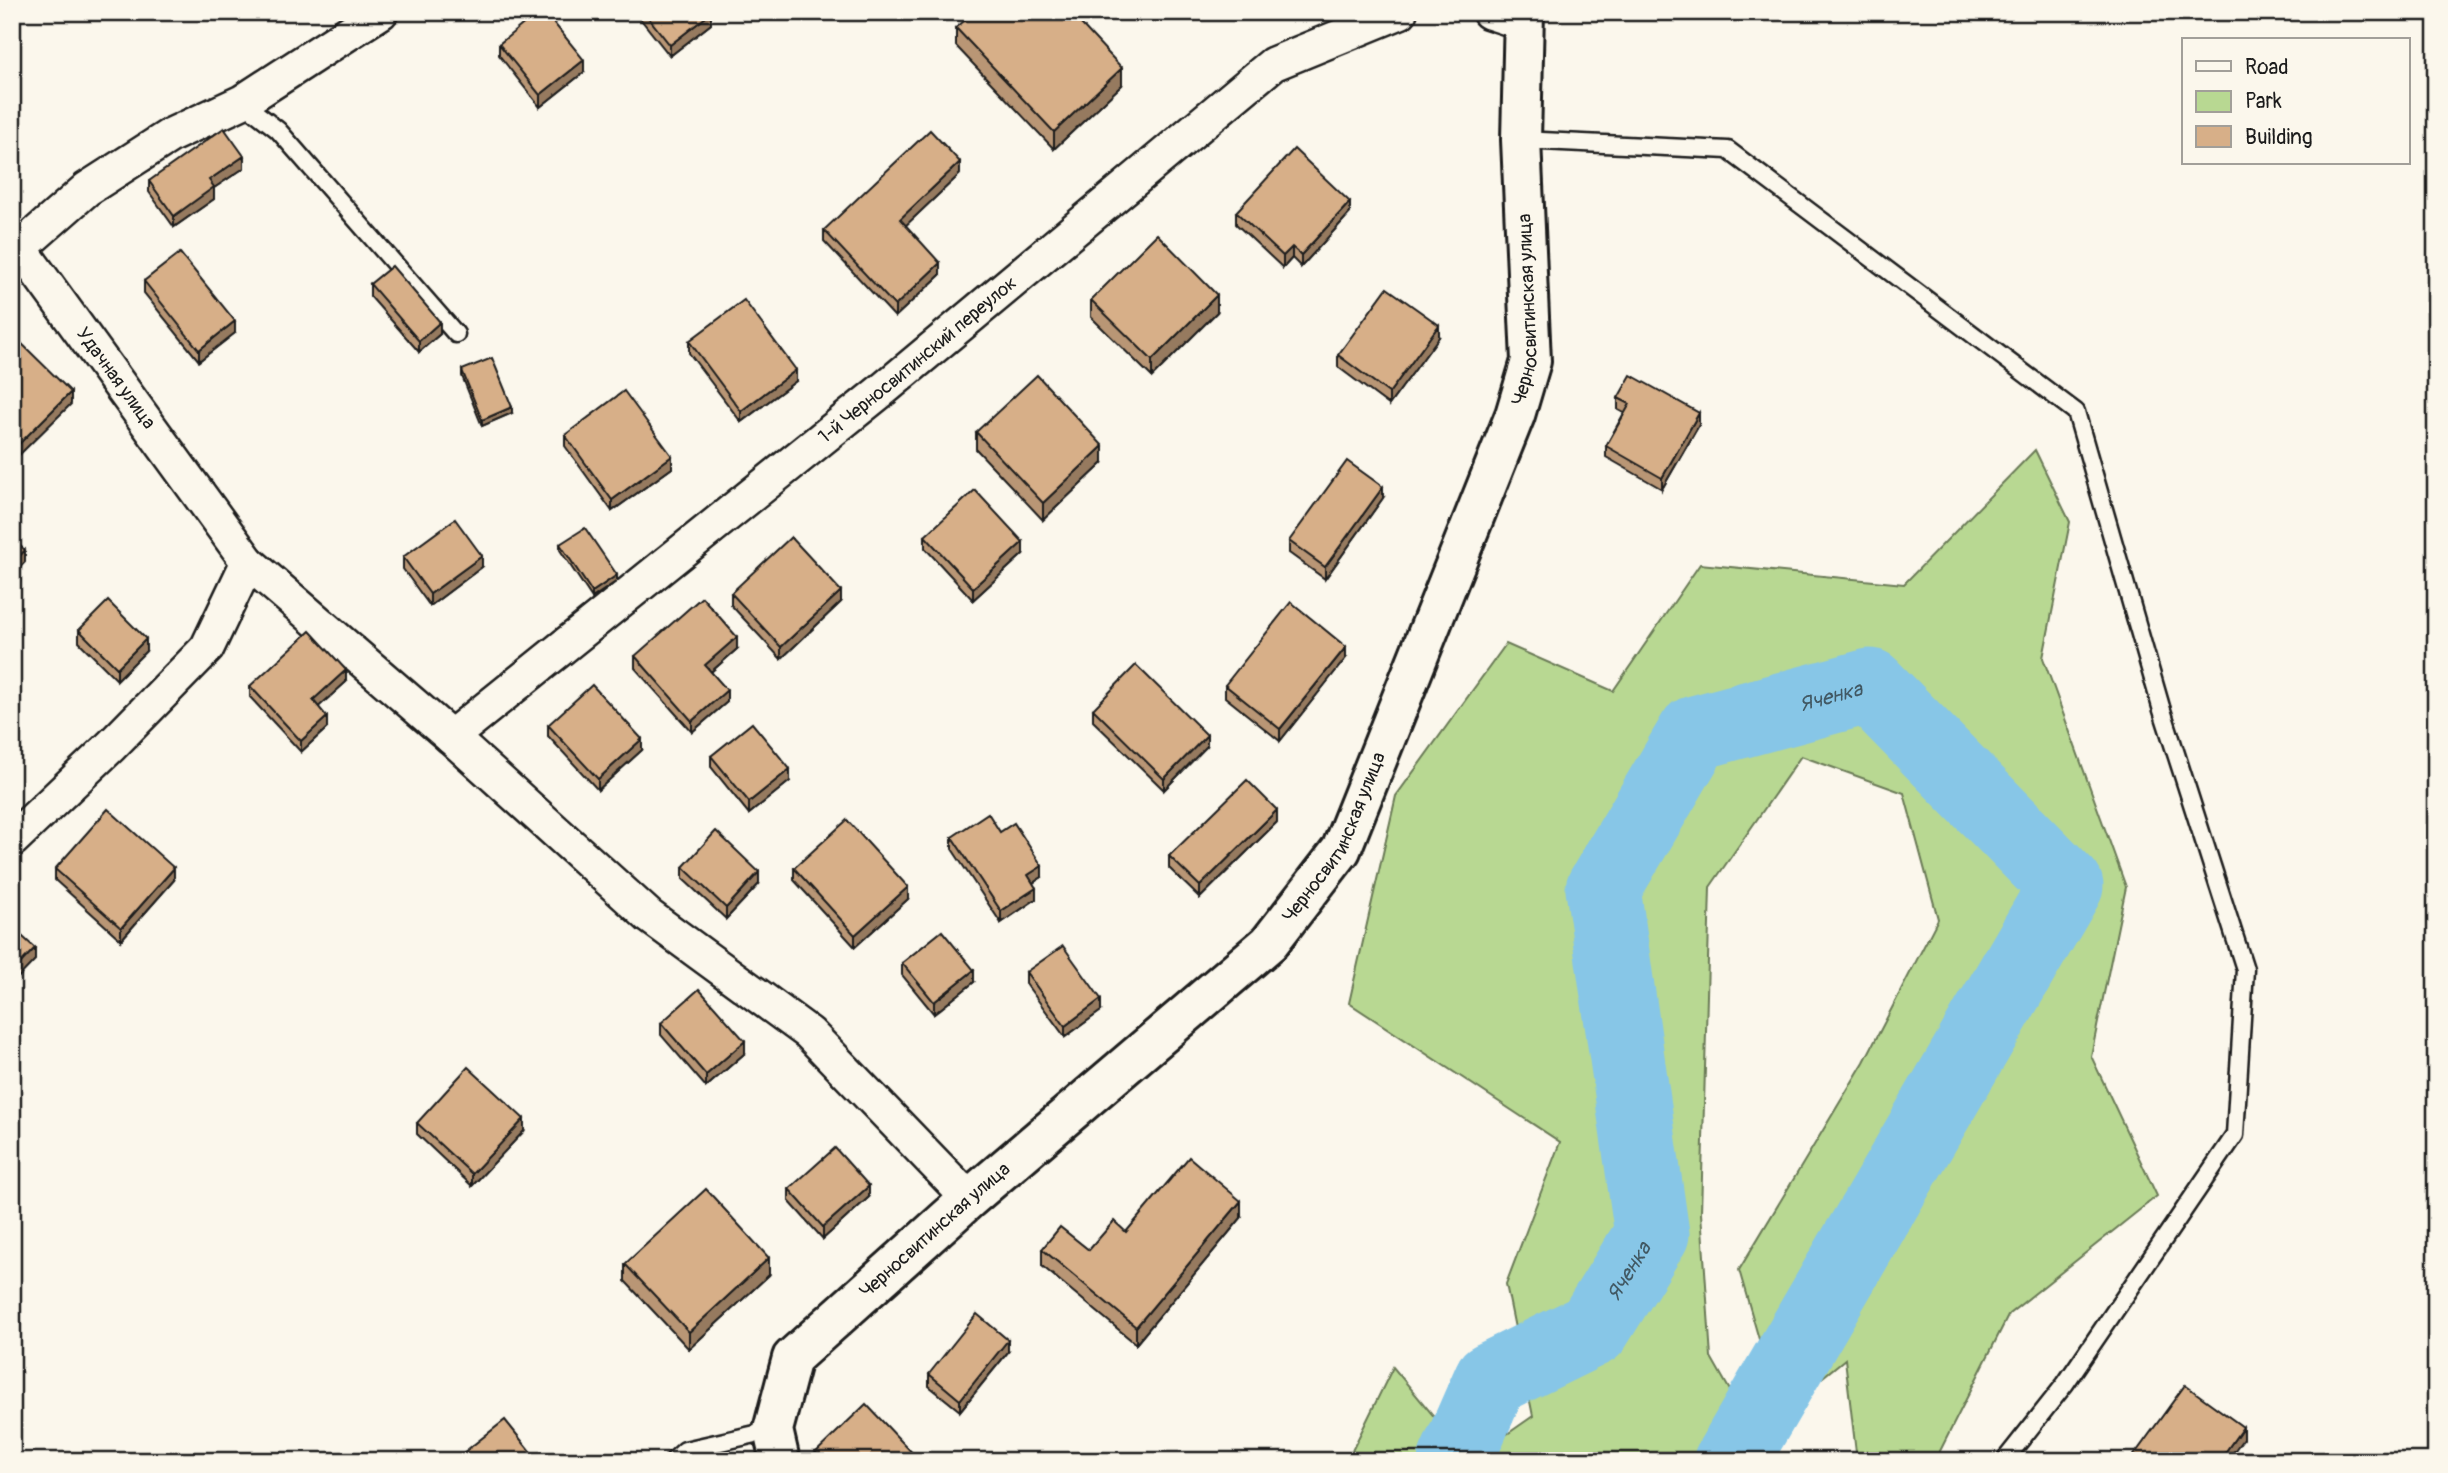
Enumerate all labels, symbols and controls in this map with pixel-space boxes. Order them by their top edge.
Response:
legend [2182,38,2410,164]
text: Road [2245,54,2289,81]
text: Park [2245,88,2282,115]
text: Building [2245,124,2312,151]
street label: Черносвитинская улица [1507,213,1544,408]
street label: 1-й Черносвитинский переулок [814,271,1022,449]
street label: Удачная улица [71,322,161,434]
water label: Яченка [1796,675,1866,718]
street label: Черносвитинская улица [1277,748,1391,928]
street label: Черносвитинская улица [855,1157,1015,1303]
water label: Яченка [1600,1236,1658,1306]

